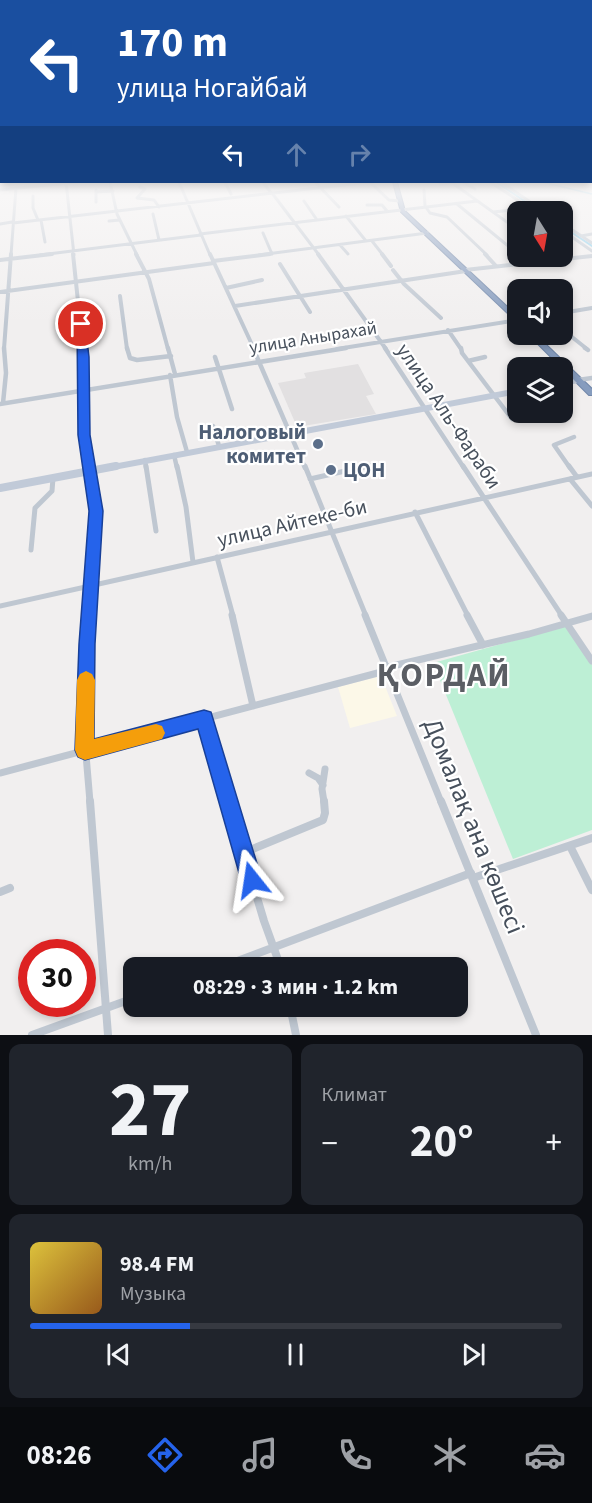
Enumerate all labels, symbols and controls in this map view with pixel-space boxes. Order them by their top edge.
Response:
text: 170 m [117,13,228,73]
icon: left [18,24,96,102]
text: улица Ногайбай [117,69,308,108]
icon: left [217,138,250,171]
icon: ahead [280,138,313,171]
icon: right [343,138,376,171]
north arrow [507,201,573,267]
map controls [507,201,573,423]
button: sound [507,279,573,345]
pin [55,298,106,349]
icon: arrive [64,307,97,340]
street label: улица Анырахай [247,316,379,360]
street label: улица Аль-Фараби [389,337,509,495]
button: layers [507,357,573,423]
place label: Налоговый комитет [198,417,306,471]
marker: Налоговый комитет [311,437,325,451]
place label: ЦОН [343,455,385,485]
marker: ЦОН [324,463,338,477]
street label: улица Айтеке-би [214,491,370,555]
district label: ҚОРДАЙ [377,652,511,699]
street label: Домалақ ана көшесі [414,713,534,939]
position arrow [220,848,284,912]
speed limit sign: 30 [18,939,96,1017]
text: 08:29 · 3 мин · 1.2 km [193,971,398,1003]
text: 27 [109,1055,191,1166]
text: Климат [322,1081,387,1109]
text: 20° [410,1110,474,1174]
text: − [322,1120,338,1167]
text: + [546,1120,562,1167]
text: km/h [128,1150,172,1178]
text: 98.4 FM [120,1248,194,1280]
text: Музыка [120,1280,186,1308]
icon: previous [102,1338,135,1371]
icon: pause [279,1338,312,1371]
icon: next [457,1338,490,1371]
icon: directions [144,1434,186,1476]
icon: music [239,1434,281,1476]
icon: phone [334,1434,376,1476]
icon: climate [429,1434,471,1476]
icon: car [524,1434,566,1476]
text: 08:26 [26,1436,92,1475]

